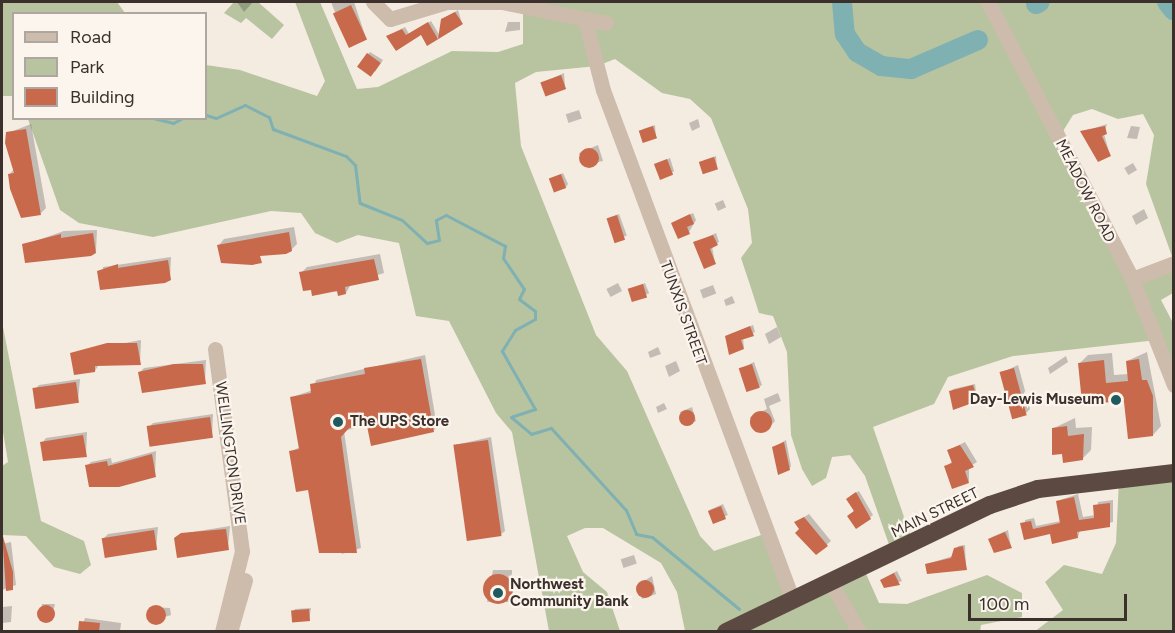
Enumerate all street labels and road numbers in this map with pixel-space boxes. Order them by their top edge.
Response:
street label: MEADOW ROAD [1051,137,1119,245]
street label: TUNXIS STREET [656,258,710,368]
street label: WELLINGTON DRIVE [211,380,249,526]
street label: MAIN STREET [888,484,982,542]

